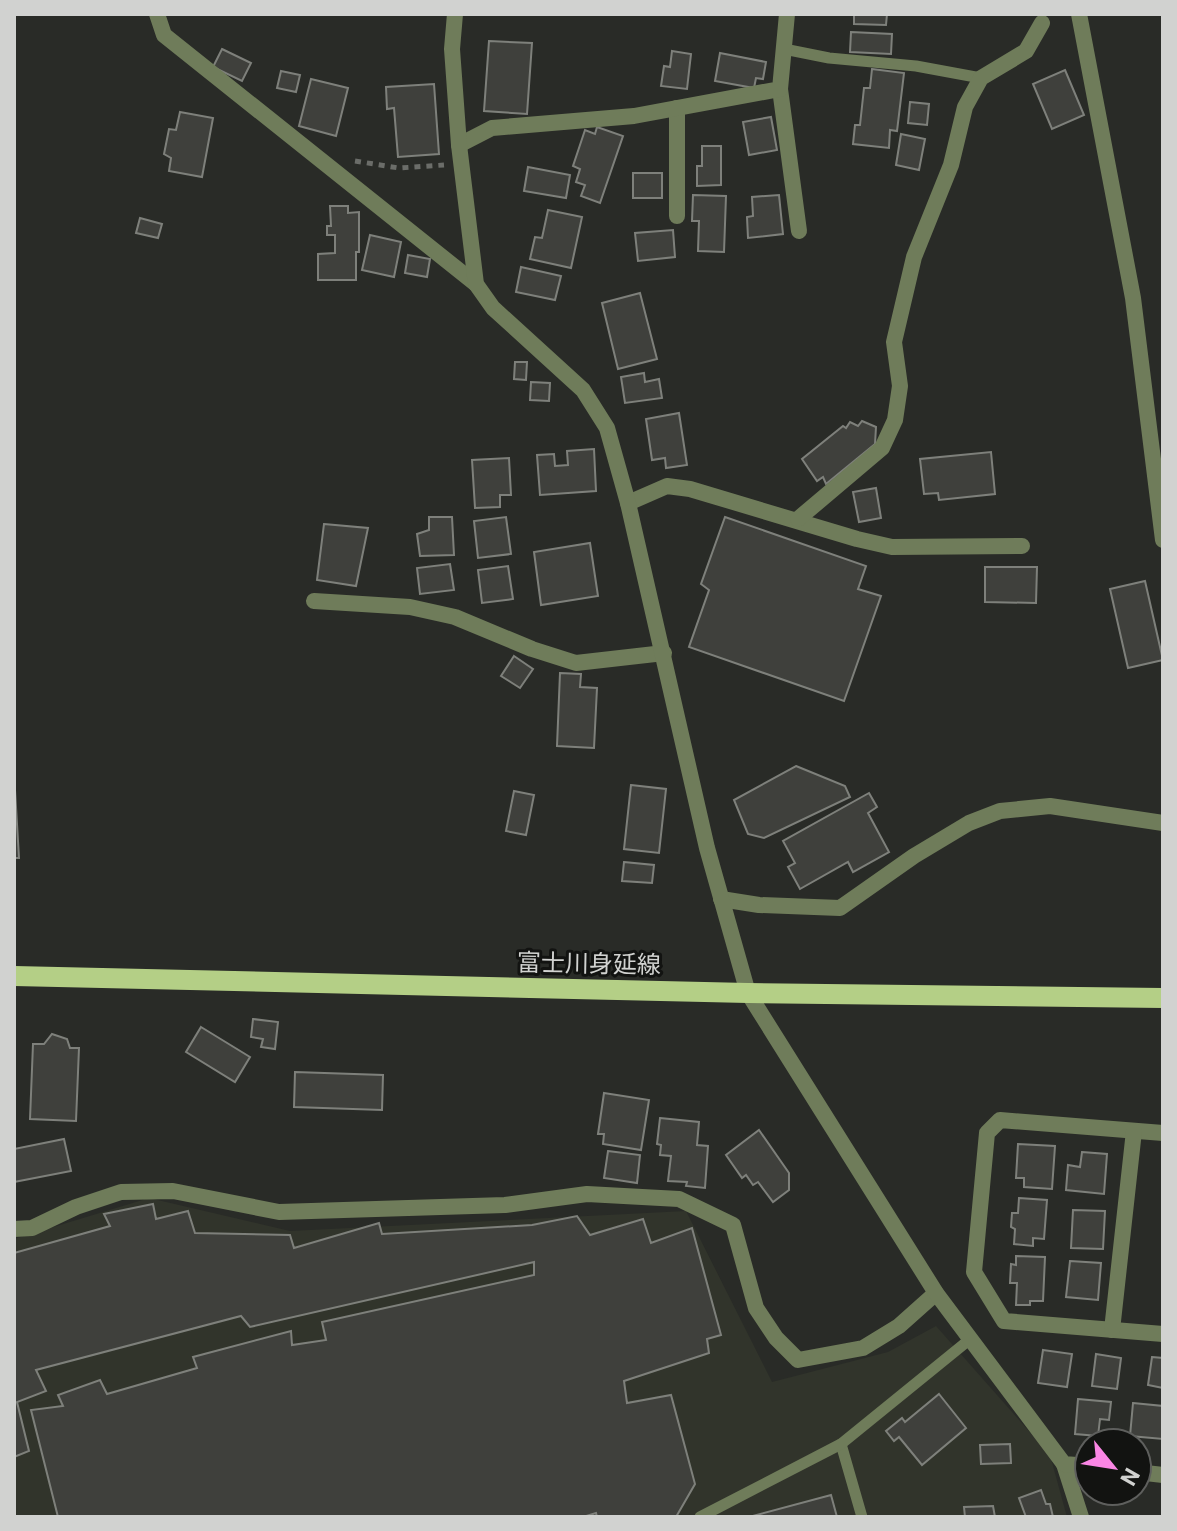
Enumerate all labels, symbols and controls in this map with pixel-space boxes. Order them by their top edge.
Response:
street label: 富士川身延線 [517,949,661,979]
north arrow [1073,1427,1153,1507]
text: N [1115,1464,1145,1490]

